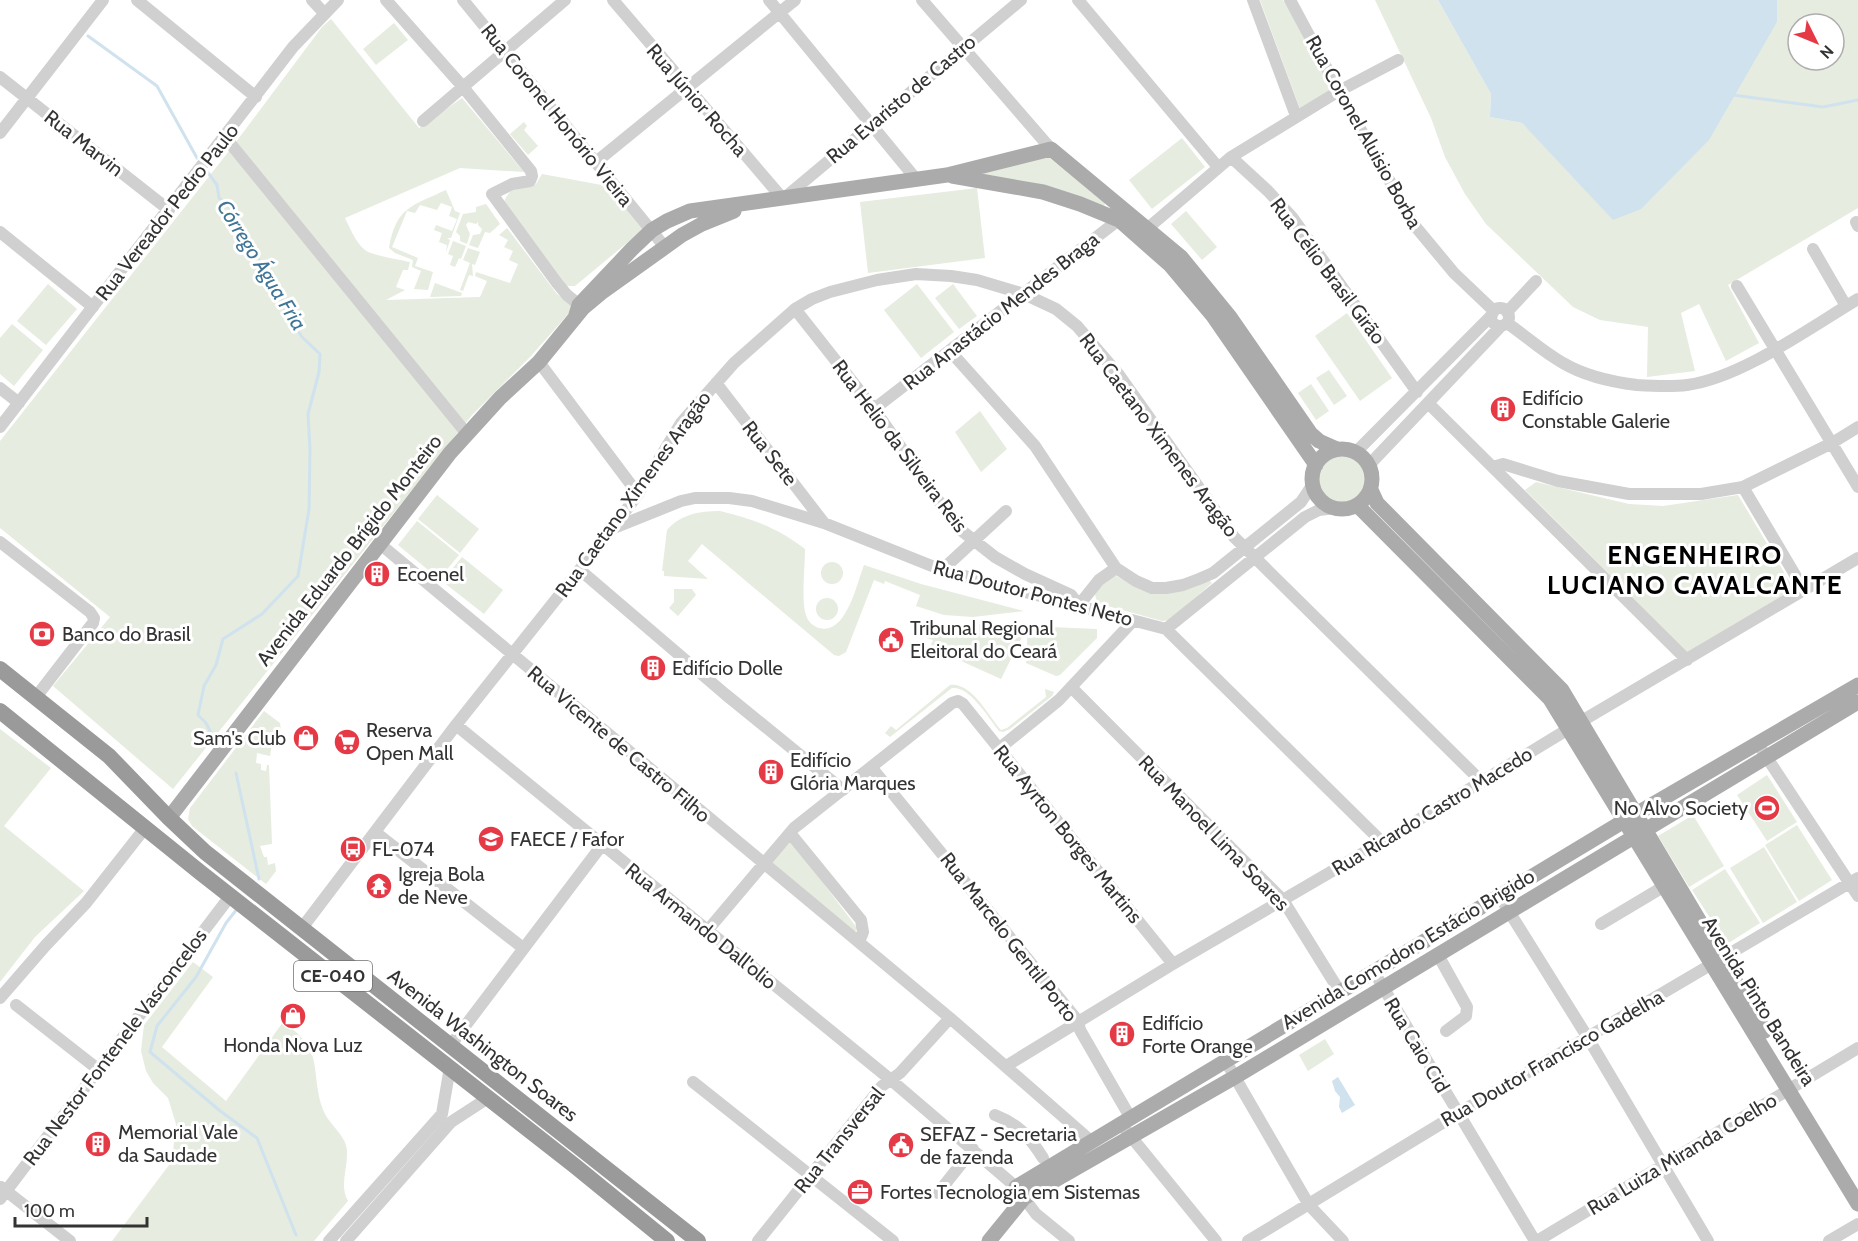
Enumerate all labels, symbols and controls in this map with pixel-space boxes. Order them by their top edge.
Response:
north arrow [1786,12,1846,72]
street label: Rua Coronel Honório Vieira [476,19,638,211]
street label: Rua Evaristo de Castro [822,30,980,168]
street label: Rua Coronel Aluisio Borba [1301,31,1427,233]
street label: Rua Júnior Rocha [642,39,753,161]
text: N [1816,41,1837,63]
street label: Rua Marvin [40,105,128,181]
street label: Rua Vereador Pedro Paulo [91,119,243,305]
street label: Rua Célio Brasil Girão [1265,193,1391,349]
water label: Córrego Água Fria [212,195,313,335]
street label: Rua Anastácio Mendes Braga [898,227,1104,395]
street label: Rua Caetano Ximenes Aragão [1075,328,1243,542]
street label: Rua Helio da Silveira Reis [827,355,973,537]
street label: Rua Caetano Ximenes Aragão [550,386,716,602]
place label: Edifício Constable Galerie [1522,386,1670,433]
building icon: Edifício Constable Galerie [1488,394,1518,424]
street label: Rua Sete [737,416,803,490]
street label: Avenida Eduardo Brígido Monteiro [251,430,447,670]
district label: ENGENHEIRO LUCIANO CAVALCANTE [1547,539,1843,601]
street label: Rua Doutor Pontes Neto [931,555,1135,631]
building icon: Ecoenel [362,559,392,589]
place label: Ecoenel [397,562,464,586]
place label: Tribunal Regional Eleitoral do Ceará [910,616,1057,663]
bank icon: Banco do Brasil [27,619,57,649]
place label: Banco do Brasil [62,622,191,646]
public building icon: Tribunal Regional Eleitoral do Ceará [876,625,906,655]
building icon: Edifício Dolle [638,653,668,683]
place label: Edifício Dolle [672,656,783,680]
street label: Rua Vicente de Castro Filho [523,661,715,827]
place label: Reserva Open Mall [366,718,454,765]
shop icon: Sam's Club [291,723,321,753]
place label: Sam's Club [193,726,286,750]
supermarket icon: Reserva Open Mall [332,727,362,757]
street label: Rua Ayrton Borges Martins [989,740,1147,928]
street label: Rua Ricardo Castro Macedo [1327,742,1537,880]
place label: Edifício Glória Marques [790,748,916,795]
street label: Rua Manoel Lima Soares [1134,750,1294,916]
building icon: Edifício Glória Marques [756,757,786,787]
sports icon: No Alvo Society [1752,793,1782,823]
place label: No Alvo Society [1614,796,1748,820]
school or university icon: FAECE / Fafor [476,824,506,854]
place label: FAECE / Fafor [510,827,625,851]
bus stop icon: FL-074 [338,834,368,864]
place label: FL-074 [372,837,435,861]
street label: Rua Marcelo Gentil Porto [935,847,1083,1027]
street label: Rua Armando Dall'olio [621,858,781,994]
place label: Igreja Bola de Neve [398,862,485,909]
street label: Avenida Comodoro Estácio Brigido [1277,864,1539,1034]
temple icon: Igreja Bola de Neve [364,871,394,901]
street label: Avenida Pinto Bandeira [1697,912,1821,1090]
street label: Rua Nestor Fontenele Vasconcelos [18,924,212,1170]
road number: CE-040 [294,961,372,991]
street label: Avenida Washington Soares [383,963,583,1127]
street label: Rua Doutor Francisco Gadelha [1436,984,1668,1132]
street label: Rua Caio Cid [1379,993,1455,1097]
shop icon: Honda Nova Luz [278,1001,308,1031]
place label: Edifício Forte Orange [1142,1011,1253,1058]
building icon: Edifício Forte Orange [1107,1019,1137,1049]
place label: Honda Nova Luz [223,1033,363,1057]
street label: Rua Transversal [789,1082,889,1198]
street label: Rua Luiza Miranda Coelho [1583,1088,1781,1220]
place label: Memorial Vale da Saudade [118,1120,238,1167]
place label: SEFAZ - Secretaria de fazenda [920,1122,1077,1169]
building icon: Memorial Vale da Saudade [83,1129,113,1159]
public building icon: SEFAZ - Secretaria de fazenda [886,1130,916,1160]
office icon: Fortes Tecnologia em Sistemas [845,1177,875,1207]
place label: Fortes Tecnologia em Sistemas [880,1180,1140,1204]
scale bar [15,1190,147,1228]
text: 100 m [24,1200,75,1222]

